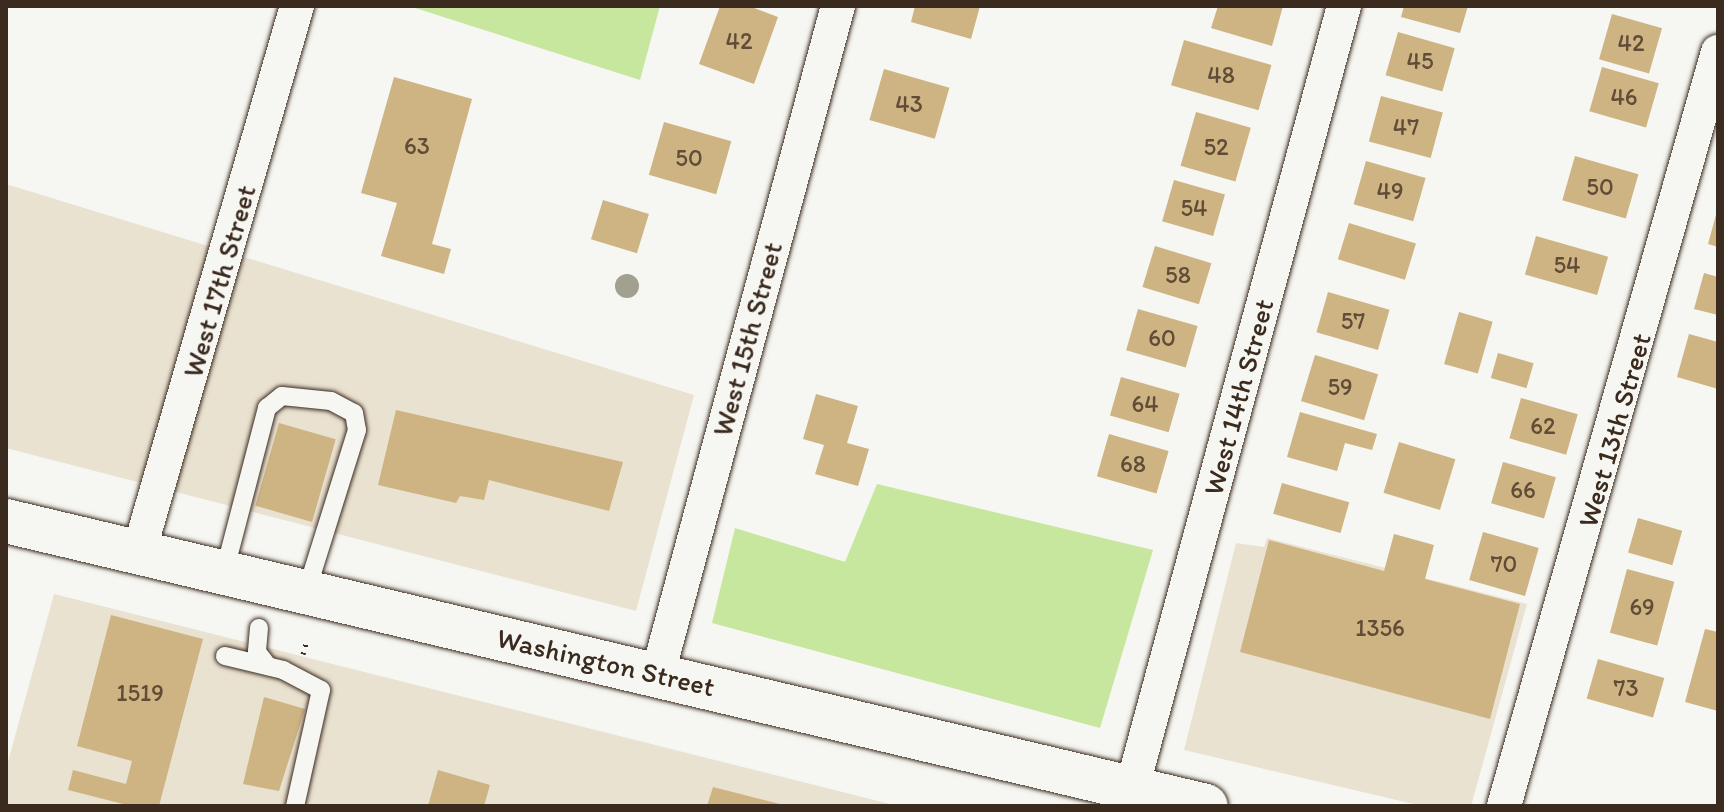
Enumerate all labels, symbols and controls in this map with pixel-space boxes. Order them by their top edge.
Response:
house number: 42 [725,27,753,55]
house number: 42 [1617,29,1645,57]
house number: 45 [1406,47,1434,75]
house number: 48 [1207,61,1235,89]
house number: 46 [1610,83,1638,111]
house number: 43 [895,90,923,118]
house number: 47 [1393,113,1419,141]
house number: 63 [404,132,430,160]
house number: 52 [1203,133,1229,161]
house number: 50 [675,144,703,172]
house number: 50 [1586,173,1614,201]
house number: 49 [1377,177,1403,205]
street label: West 17th Street [176,181,262,381]
house number: 54 [1180,194,1208,222]
street label: West 15th Street [705,239,789,439]
house number: 54 [1553,251,1581,279]
house number: 58 [1165,261,1191,289]
street label: West 14th Street [1196,296,1280,498]
house number: 57 [1341,307,1365,335]
house number: 60 [1148,324,1176,352]
street label: West 13th Street [1570,330,1658,530]
house number: 59 [1327,373,1353,401]
house number: 64 [1131,390,1159,418]
house number: 62 [1530,412,1556,440]
house number: 68 [1120,450,1146,478]
house number: 66 [1510,476,1536,504]
house number: 70 [1491,550,1517,578]
house number: 69 [1629,593,1655,621]
house number: 1356 [1355,614,1405,642]
street label: Washington Street [494,621,718,703]
house number: 73 [1614,674,1638,702]
house number: 1519 [116,679,164,707]

